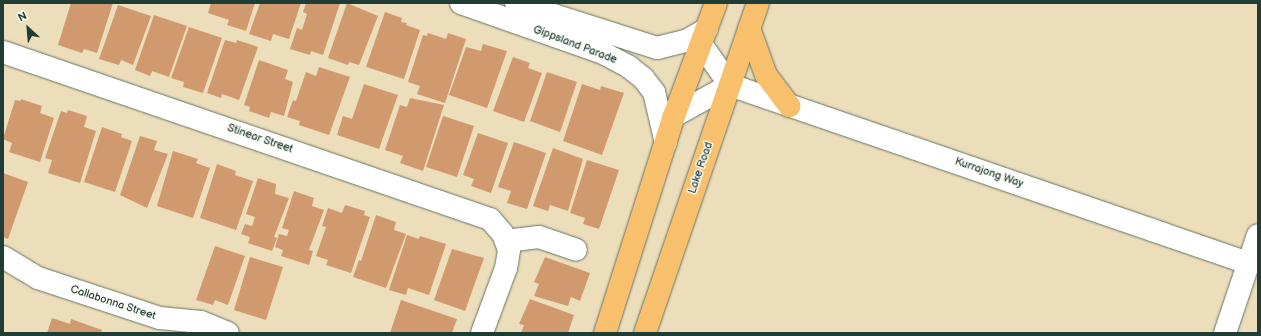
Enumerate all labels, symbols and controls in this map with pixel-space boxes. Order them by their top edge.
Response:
north arrow [8,8,48,48]
text: N [16,9,29,24]
street label: Gippsland Parade [531,23,619,67]
street label: Stinear Street [225,122,295,156]
street label: Lake Road [686,141,716,195]
street label: Kurrajong Way [953,155,1025,191]
street label: Callabonna Street [68,283,158,323]

